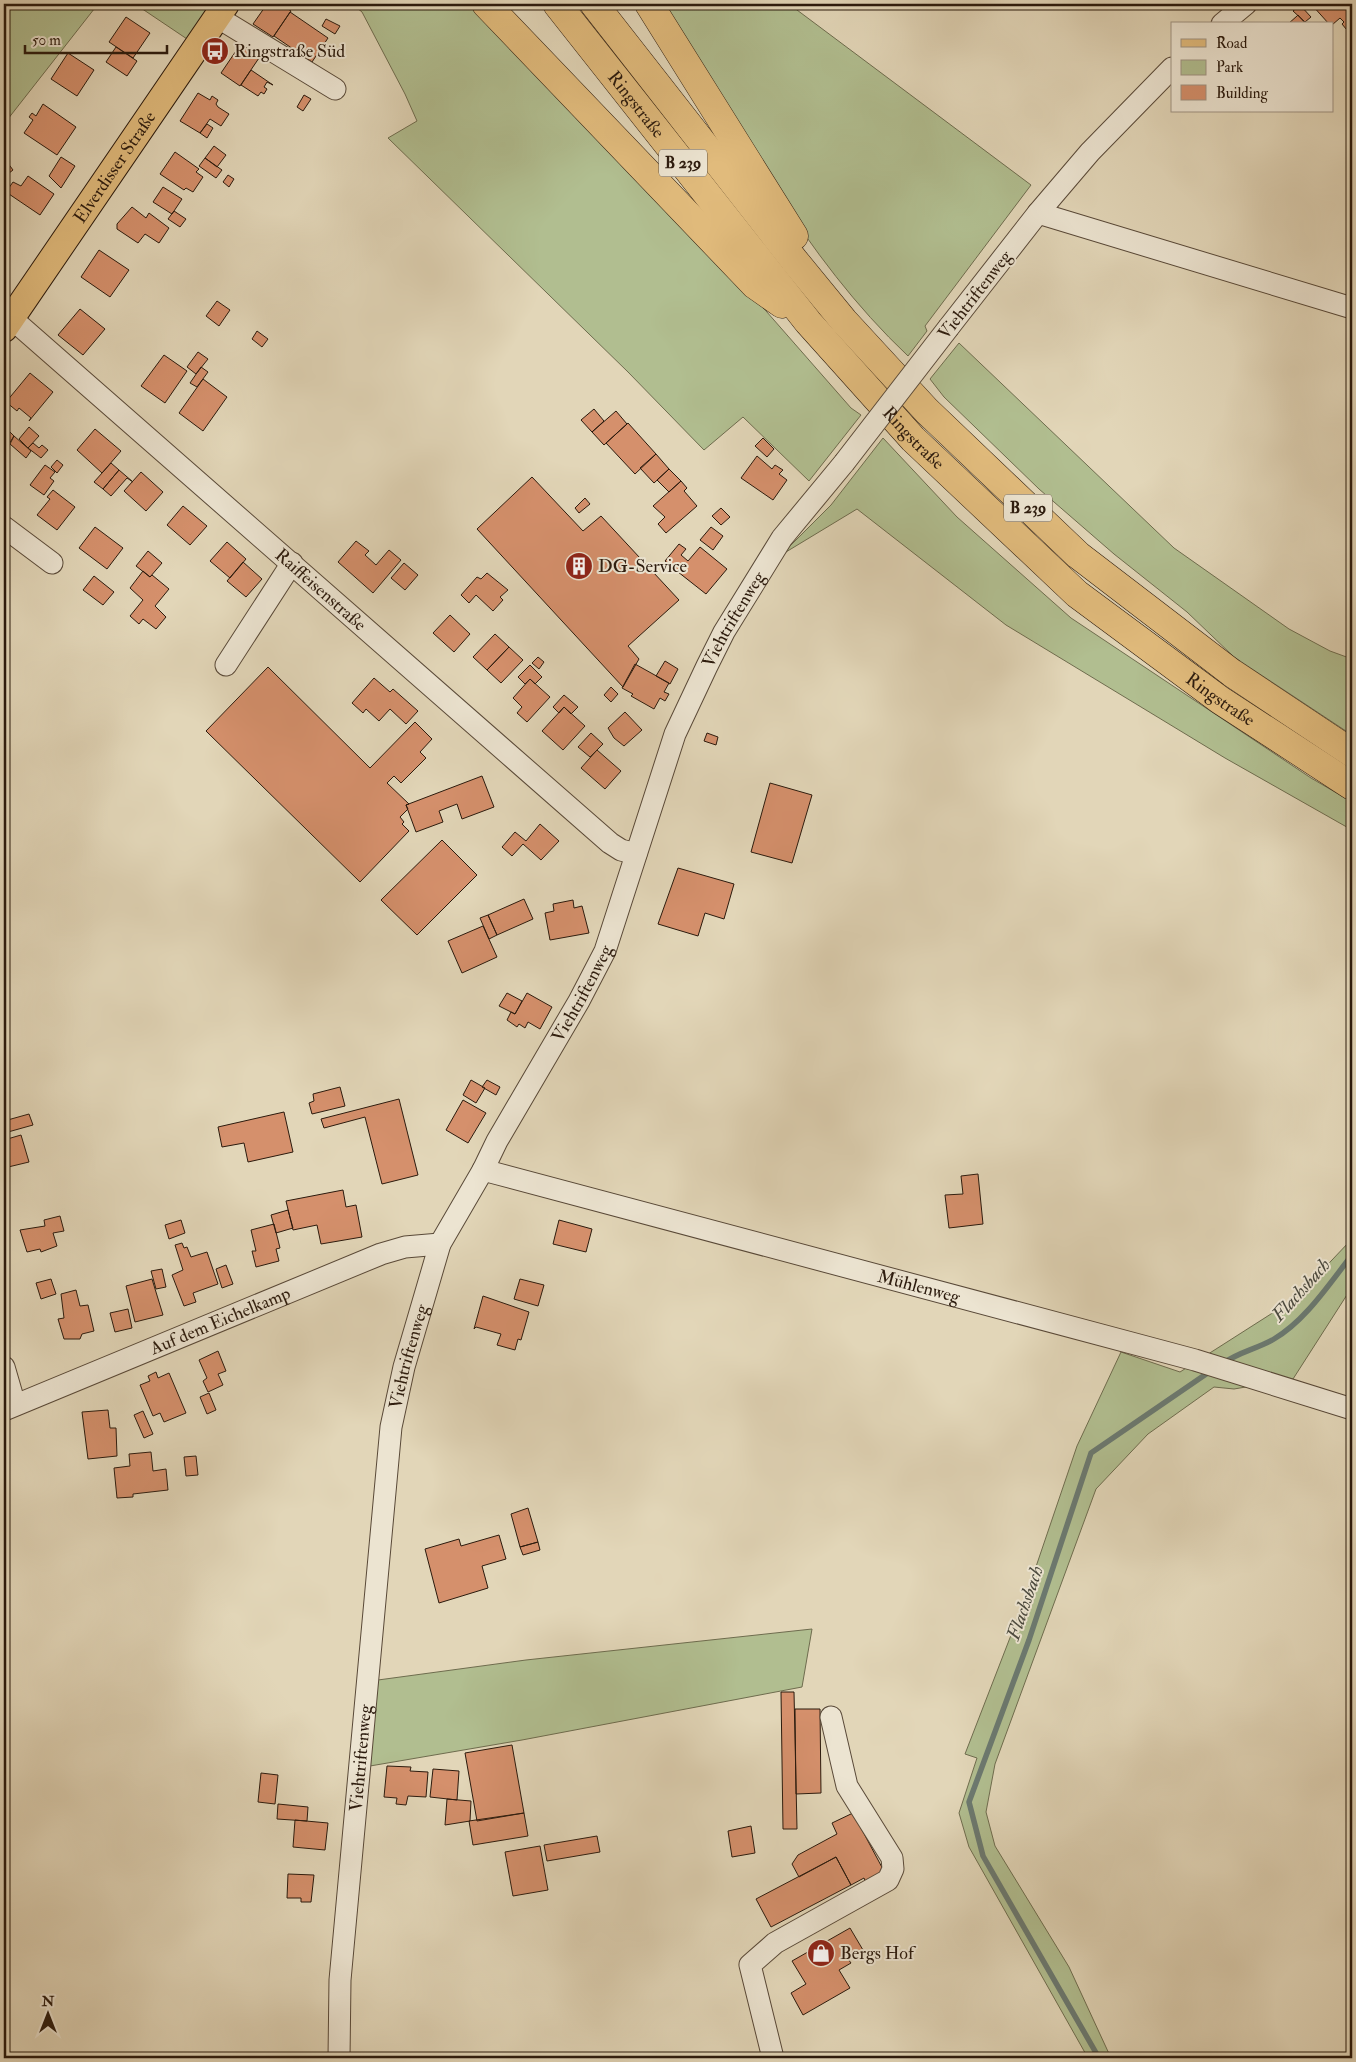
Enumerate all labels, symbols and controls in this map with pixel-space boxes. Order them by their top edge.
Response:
scale bar [25,22,168,54]
legend [1171,22,1334,112]
text: 50 m [32,31,61,50]
text: Road [1216,34,1248,53]
bus stop icon: Ringstraße Süd [200,36,230,66]
place label: Ringstraße Süd [234,40,345,63]
text: Park [1216,58,1243,77]
street label: Ringstraße [603,66,670,143]
text: Building [1216,84,1268,103]
street label: Elverdisser Straße [68,106,161,228]
road number: B 239 [659,150,707,177]
street label: Viehtriftenweg [933,245,1018,344]
street label: Ringstraße [878,402,950,475]
road number: B 239 [1004,494,1052,522]
street label: Raiffeisenstraße [270,543,372,636]
building icon: DG-Service [564,551,594,581]
place label: DG-Service [598,555,688,578]
street label: Viehtriftenweg [697,566,771,671]
street label: Ringstraße [1181,667,1260,732]
street label: Viehtriftenweg [546,941,618,1046]
water label: Flachsbach [1266,1253,1336,1327]
street label: Mühlenweg [875,1264,964,1309]
street label: Auf dem Eichelkamp [146,1281,294,1360]
street label: Viehtriftenweg [384,1300,434,1411]
water label: Flachsbach [1001,1563,1049,1644]
street label: Viehtriftenweg [344,1702,377,1812]
shop icon: Bergs Hof [806,1938,836,1968]
place label: Bergs Hof [840,1942,917,1965]
north arrow [22,1990,72,2040]
text: N [41,1993,55,2010]

